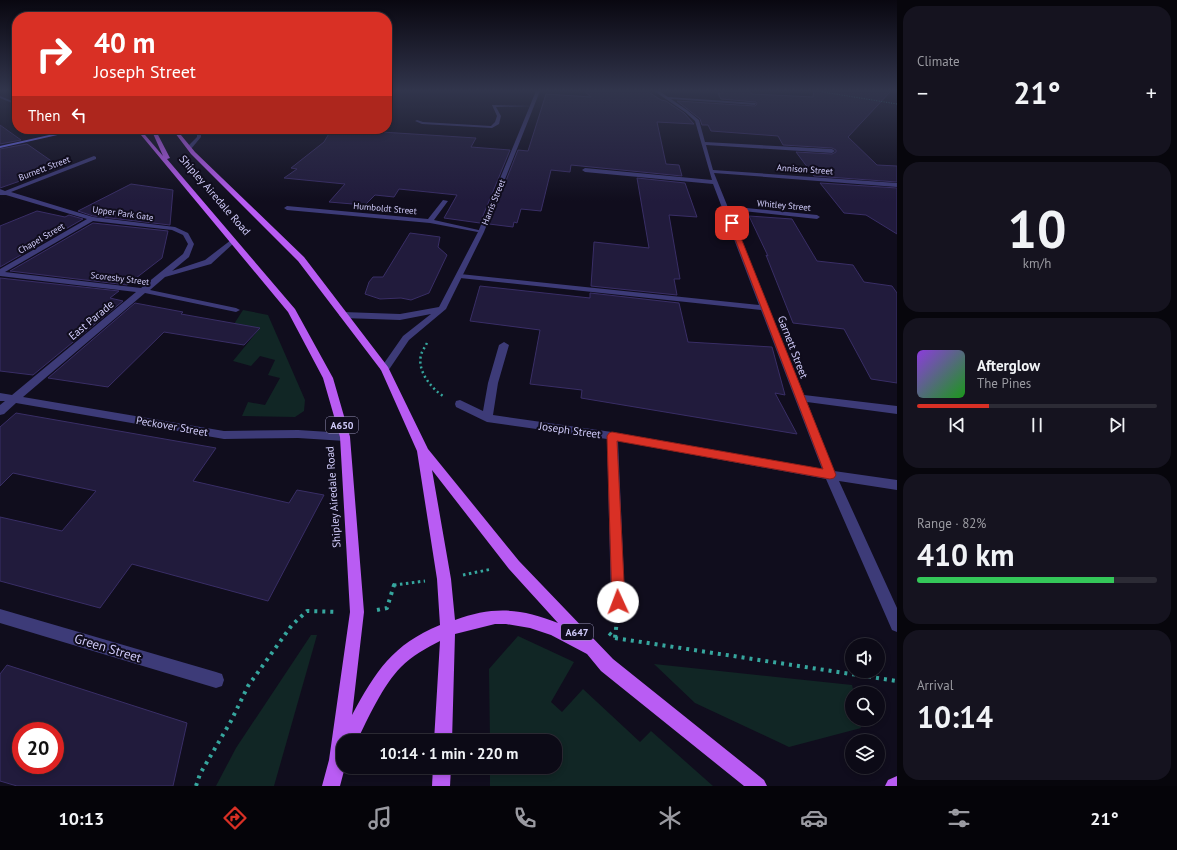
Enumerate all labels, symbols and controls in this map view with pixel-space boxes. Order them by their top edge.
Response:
text: 40 m [94,24,155,61]
icon: right [28,28,80,80]
text: Climate [917,53,960,70]
text: Joseph Street [94,60,196,83]
text: 21° [1013,73,1061,112]
text: − [917,79,928,107]
text: + [1146,79,1157,107]
icon: left [68,104,90,126]
text: Then [28,106,60,125]
street label: Shipley Airedale Road [176,152,254,238]
street label: Burnett Street [17,153,71,183]
street label: Annison Street [776,162,834,176]
street label: Harris Street [479,178,507,226]
text: 10 [1008,195,1066,262]
street label: Whitley Street [757,197,811,213]
street label: Humboldt Street [353,200,417,216]
street label: Upper Park Gate [92,203,155,223]
pin [715,206,749,240]
icon: arrive [721,212,743,234]
street label: Chapel Street [16,220,66,256]
text: km/h [1023,255,1051,272]
street label: Scoresby Street [90,269,150,287]
street label: East Parade [66,297,117,343]
street label: Garnett Street [775,314,811,381]
text: Afterglow [977,356,1040,375]
text: The Pines [977,375,1031,392]
street label: Peckover Street [135,413,209,439]
icon: previous [946,414,968,436]
icon: pause [1026,414,1048,436]
icon: next [1106,414,1128,436]
road number: A650 [326,417,358,433]
street label: Joseph Street [537,419,602,441]
street label: Shipley Airedale Road [322,446,344,548]
text: Range · 82% [917,515,986,532]
text: 410 km [917,535,1015,574]
position arrow [597,581,639,623]
road number: A647 [561,624,593,640]
street label: Green Street [72,630,144,666]
map controls [845,638,885,774]
button: sound [845,638,885,678]
text: Arrival [917,677,953,694]
button: search [845,686,885,726]
text: 10:14 [917,697,993,736]
speed limit sign: 20 [12,722,64,774]
button: layers [845,734,885,774]
text: 10:14 · 1 min · 220 m [380,744,518,763]
icon: directions [221,804,249,832]
icon: music [366,804,394,832]
icon: phone [511,804,539,832]
icon: climate [656,804,684,832]
icon: car [800,804,828,832]
icon: filters [945,804,973,832]
text: 10:13 [58,807,104,830]
text: 21° [1090,807,1119,830]

